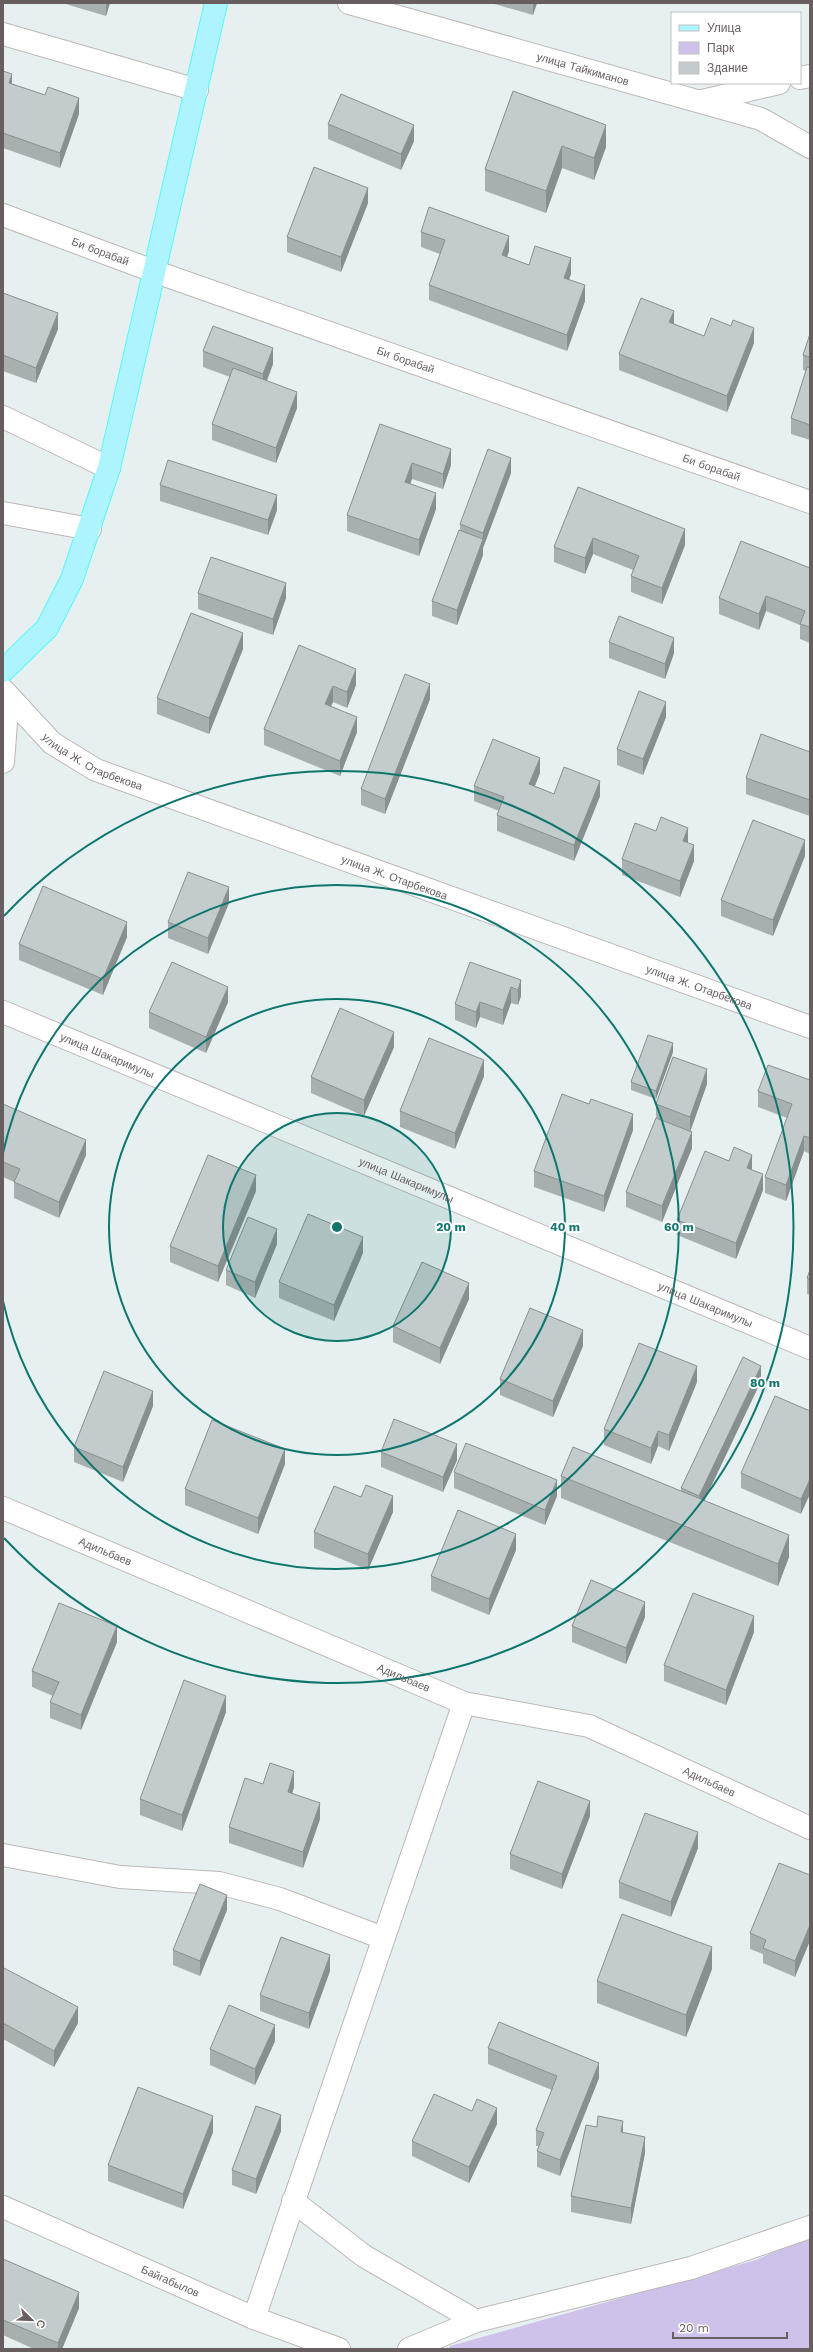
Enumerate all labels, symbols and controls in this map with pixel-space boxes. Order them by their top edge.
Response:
legend [671,12,801,84]
text: Улица [707,21,741,35]
text: Парк [707,41,735,55]
street label: улица Тайкиманов [535,50,631,88]
text: Здание [707,61,748,75]
street label: Би борабай [70,235,131,268]
street label: Би борабай [375,344,436,376]
street label: Би борабай [681,451,742,483]
street label: улица Ж. Отарбекова [40,730,145,793]
street label: улица Ж. Отарбекова [340,852,450,903]
street label: улица Ж. Отарбекова [644,962,755,1013]
street label: улица Шакаримулы [58,1030,157,1081]
street label: улица Шакаримулы [357,1155,456,1205]
centre of rings [330,1220,344,1234]
text: 20 m [436,1220,466,1234]
text: 40 m [550,1220,580,1234]
text: 60 m [664,1220,694,1234]
street label: улица Шакаримулы [656,1279,755,1330]
text: 80 m [750,1376,780,1390]
street label: Адильбаев [77,1534,134,1568]
street label: Адильбаев [375,1661,432,1694]
street label: Адильбаев [681,1764,738,1799]
street label: Байгабылов [139,2263,202,2300]
north arrow [12,2300,52,2340]
scale bar [673,2314,787,2340]
text: С [33,2318,48,2330]
text: 20 m [679,2321,709,2335]

